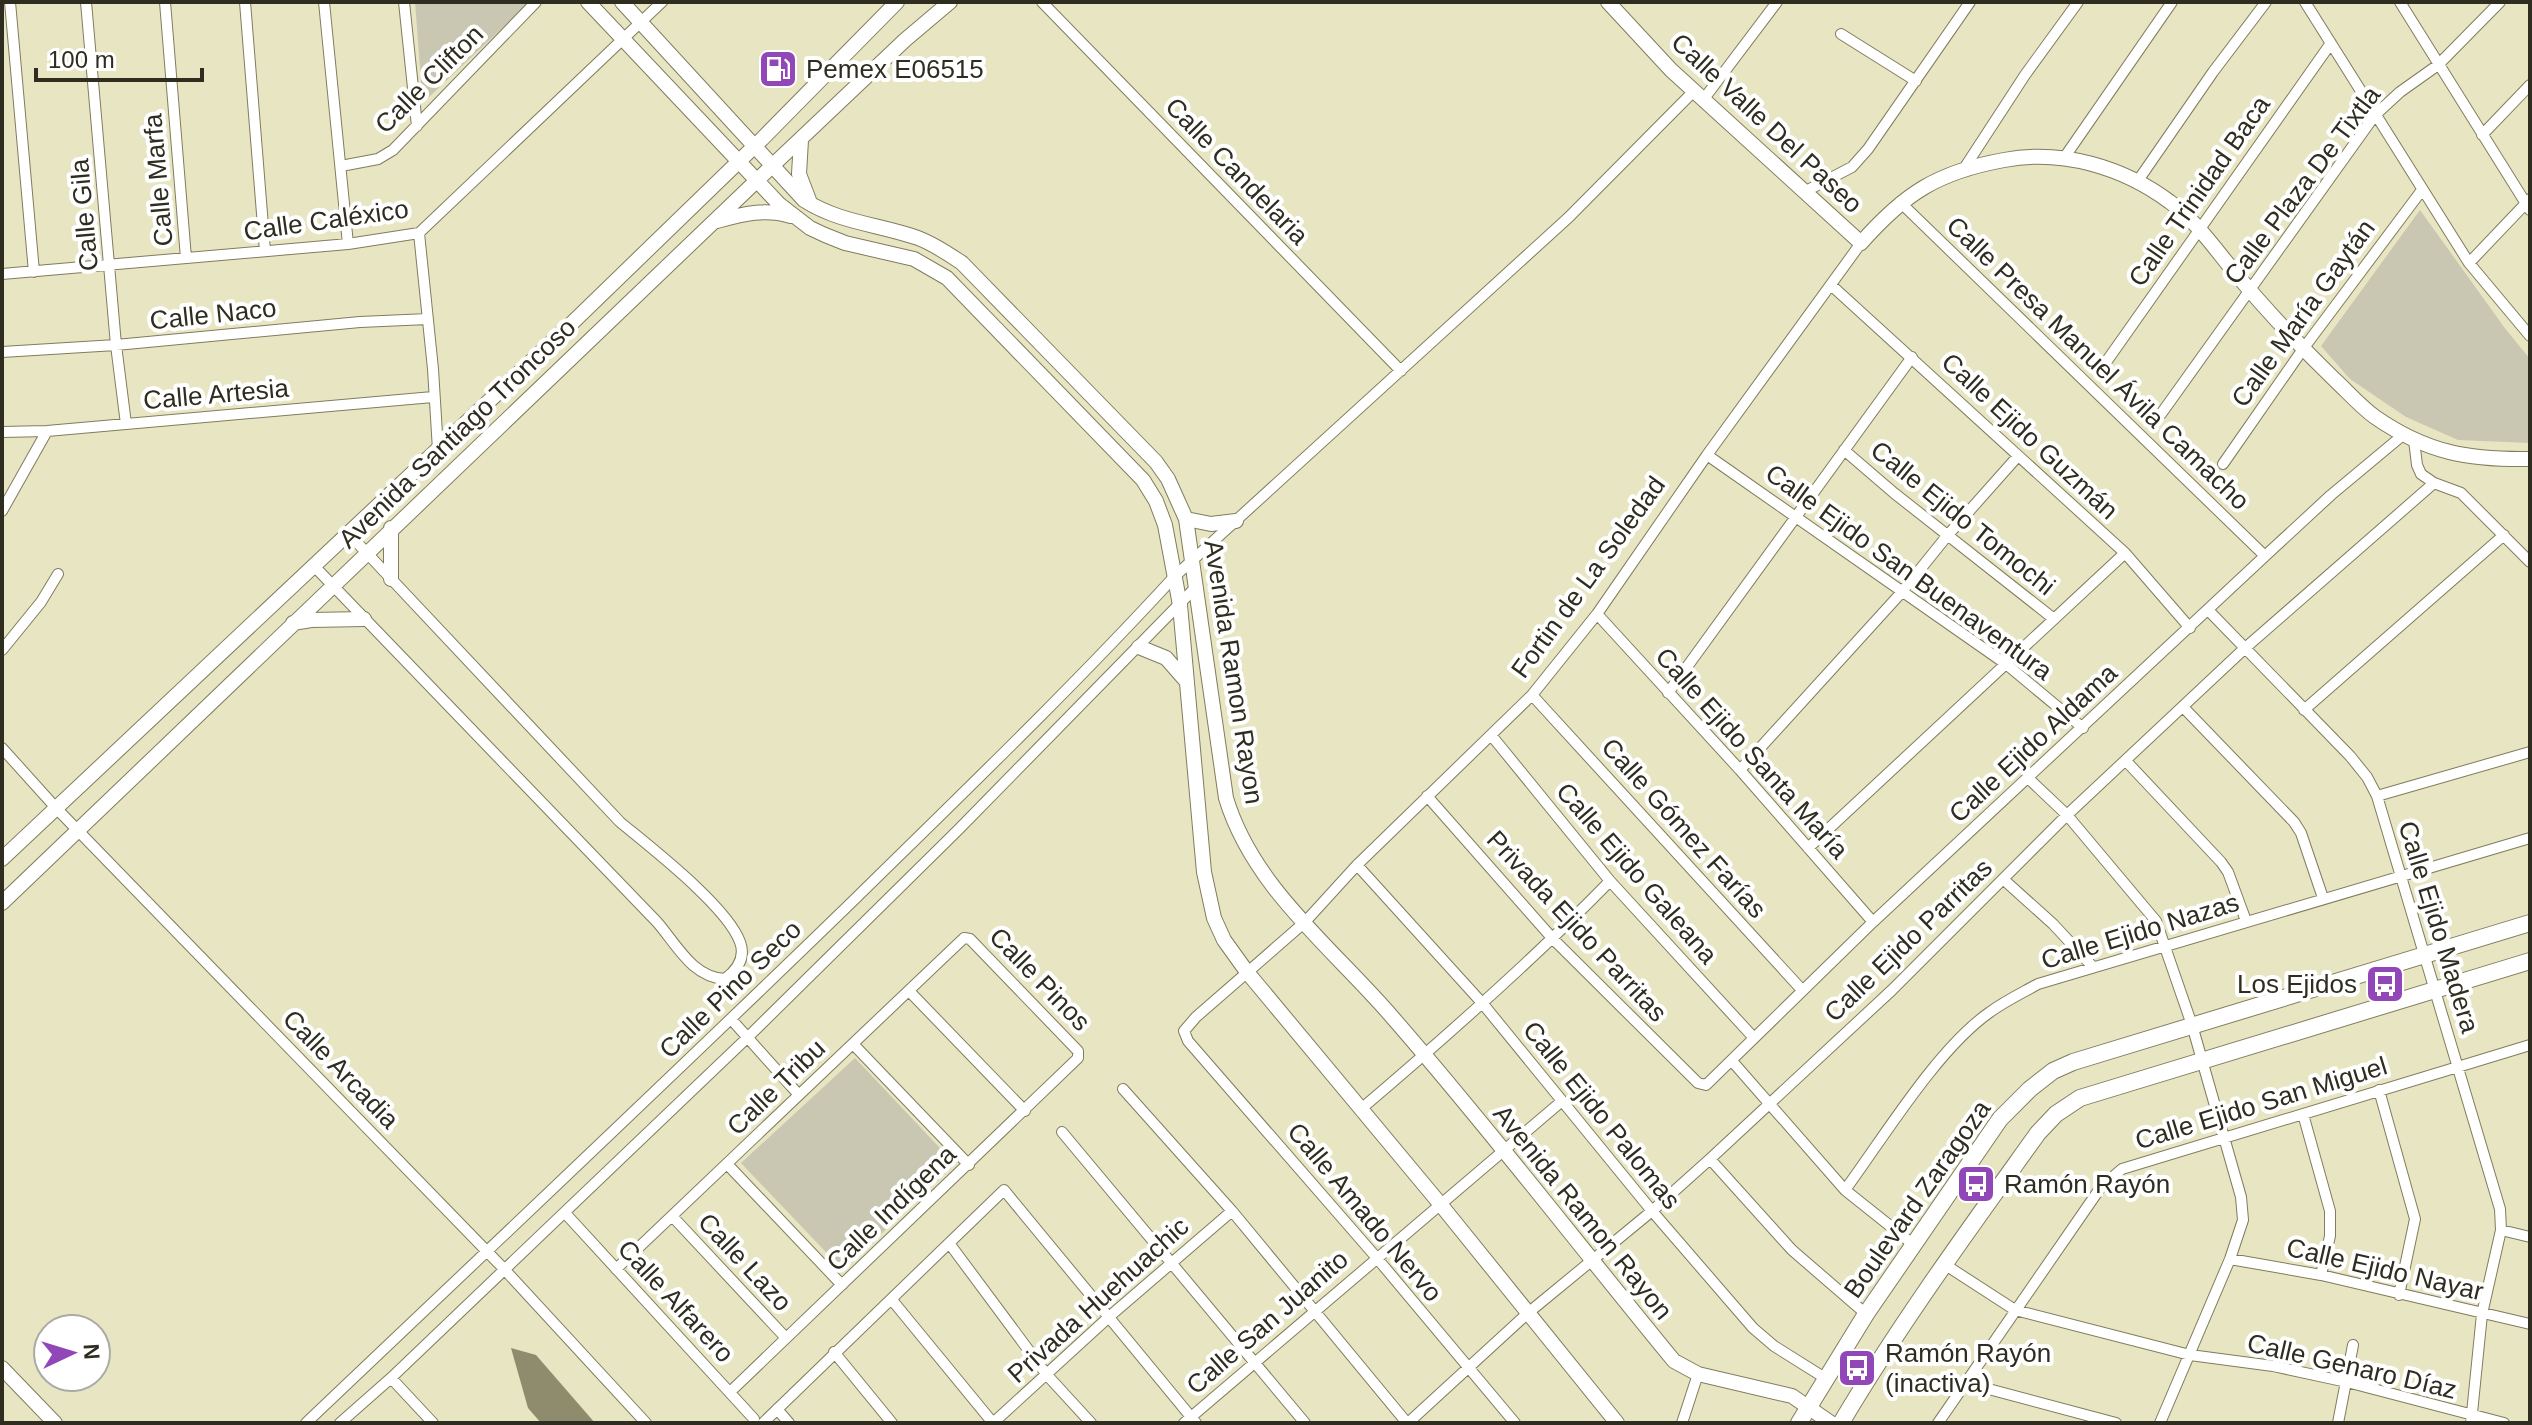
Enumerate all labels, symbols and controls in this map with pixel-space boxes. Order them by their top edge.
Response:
street label: Calle Clifton [369,19,489,139]
street label: Calle Valle Del Paseo [1666,27,1868,219]
scale bar [36,32,202,82]
text: 100 m [48,46,115,73]
fuel station icon: Pemex E06515 [757,48,799,90]
place label: Pemex E06515 [806,54,984,84]
street label: Calle Plaza De Tixtla [2218,80,2386,290]
street label: Calle Trinidad Baca [2122,90,2276,292]
street label: Calle Candelaria [1159,91,1315,251]
street label: Calle Marfa [137,112,179,248]
street label: Calle Gila [64,157,104,272]
street label: Calle Caléxico [242,194,410,246]
street label: Calle Presa Manuel Ávila Camacho [1940,210,2256,516]
street label: Calle María Gaytán [2225,214,2381,412]
street label: Calle Naco [148,292,278,336]
street label: Avenida Santiago Troncoso [332,312,582,554]
street label: Calle Ejido Guzmán [1936,347,2124,525]
street label: Calle Artesia [142,373,291,415]
street label: Calle Ejido Tomochi [1865,435,2061,601]
street label: Calle Ejido San Buenaventura [1760,458,2059,686]
street label: Fortin de La Soledad [1505,471,1671,683]
street label: Avenida Ramon Rayon [1198,538,1270,806]
street label: Calle Ejido Santa María [1649,641,1855,865]
street label: Calle Ejido Aldama [1943,657,2123,828]
street label: Calle Gómez Farías [1596,732,1772,924]
street label: Calle Ejido Galeana [1550,776,1724,970]
street label: Calle Ejido Madera [2393,818,2486,1037]
street label: Privada Ejido Parritas [1481,824,1673,1028]
street label: Calle Ejido Parritas [1818,852,1998,1028]
street label: Calle Ejido Nazas [2037,887,2243,975]
street label: Calle Pino Seco [653,914,807,1064]
street label: Calle Pinos [984,921,1096,1037]
bus stop icon: Los Ejidos [2364,963,2406,1005]
place label: Los Ejidos [2237,969,2357,999]
street label: Calle Arcadia [277,1003,405,1135]
street label: Calle Ejido Palomas [1517,1015,1687,1215]
street label: Calle Tribu [721,1033,831,1141]
street label: Calle Ejido San Miguel [2132,1050,2390,1156]
street label: Boulevard Zaragoza [1838,1094,1997,1304]
street label: Avenida Ramon Rayon [1487,1099,1679,1325]
street label: Calle Amado Nervo [1282,1117,1448,1307]
street label: Calle Indígena [820,1139,962,1277]
bus stop icon: Ramón Rayón [1955,1163,1997,1205]
place label: Ramón Rayón [2004,1169,2170,1199]
street label: Calle Lazo [692,1207,798,1317]
street label: Privada Huehuachic [1001,1211,1195,1389]
street label: Calle Ejido Nayar [2284,1232,2487,1306]
street label: Calle Alfarero [612,1234,740,1368]
street label: Calle San Juanito [1180,1244,1354,1400]
north arrow [32,1313,112,1393]
street label: Calle Genaro Díaz [2244,1327,2460,1405]
place label: Ramón Rayón (inactiva) [1885,1338,2051,1398]
text: N [78,1343,104,1360]
bus stop icon: Ramón Rayón (inactiva) [1836,1347,1878,1389]

